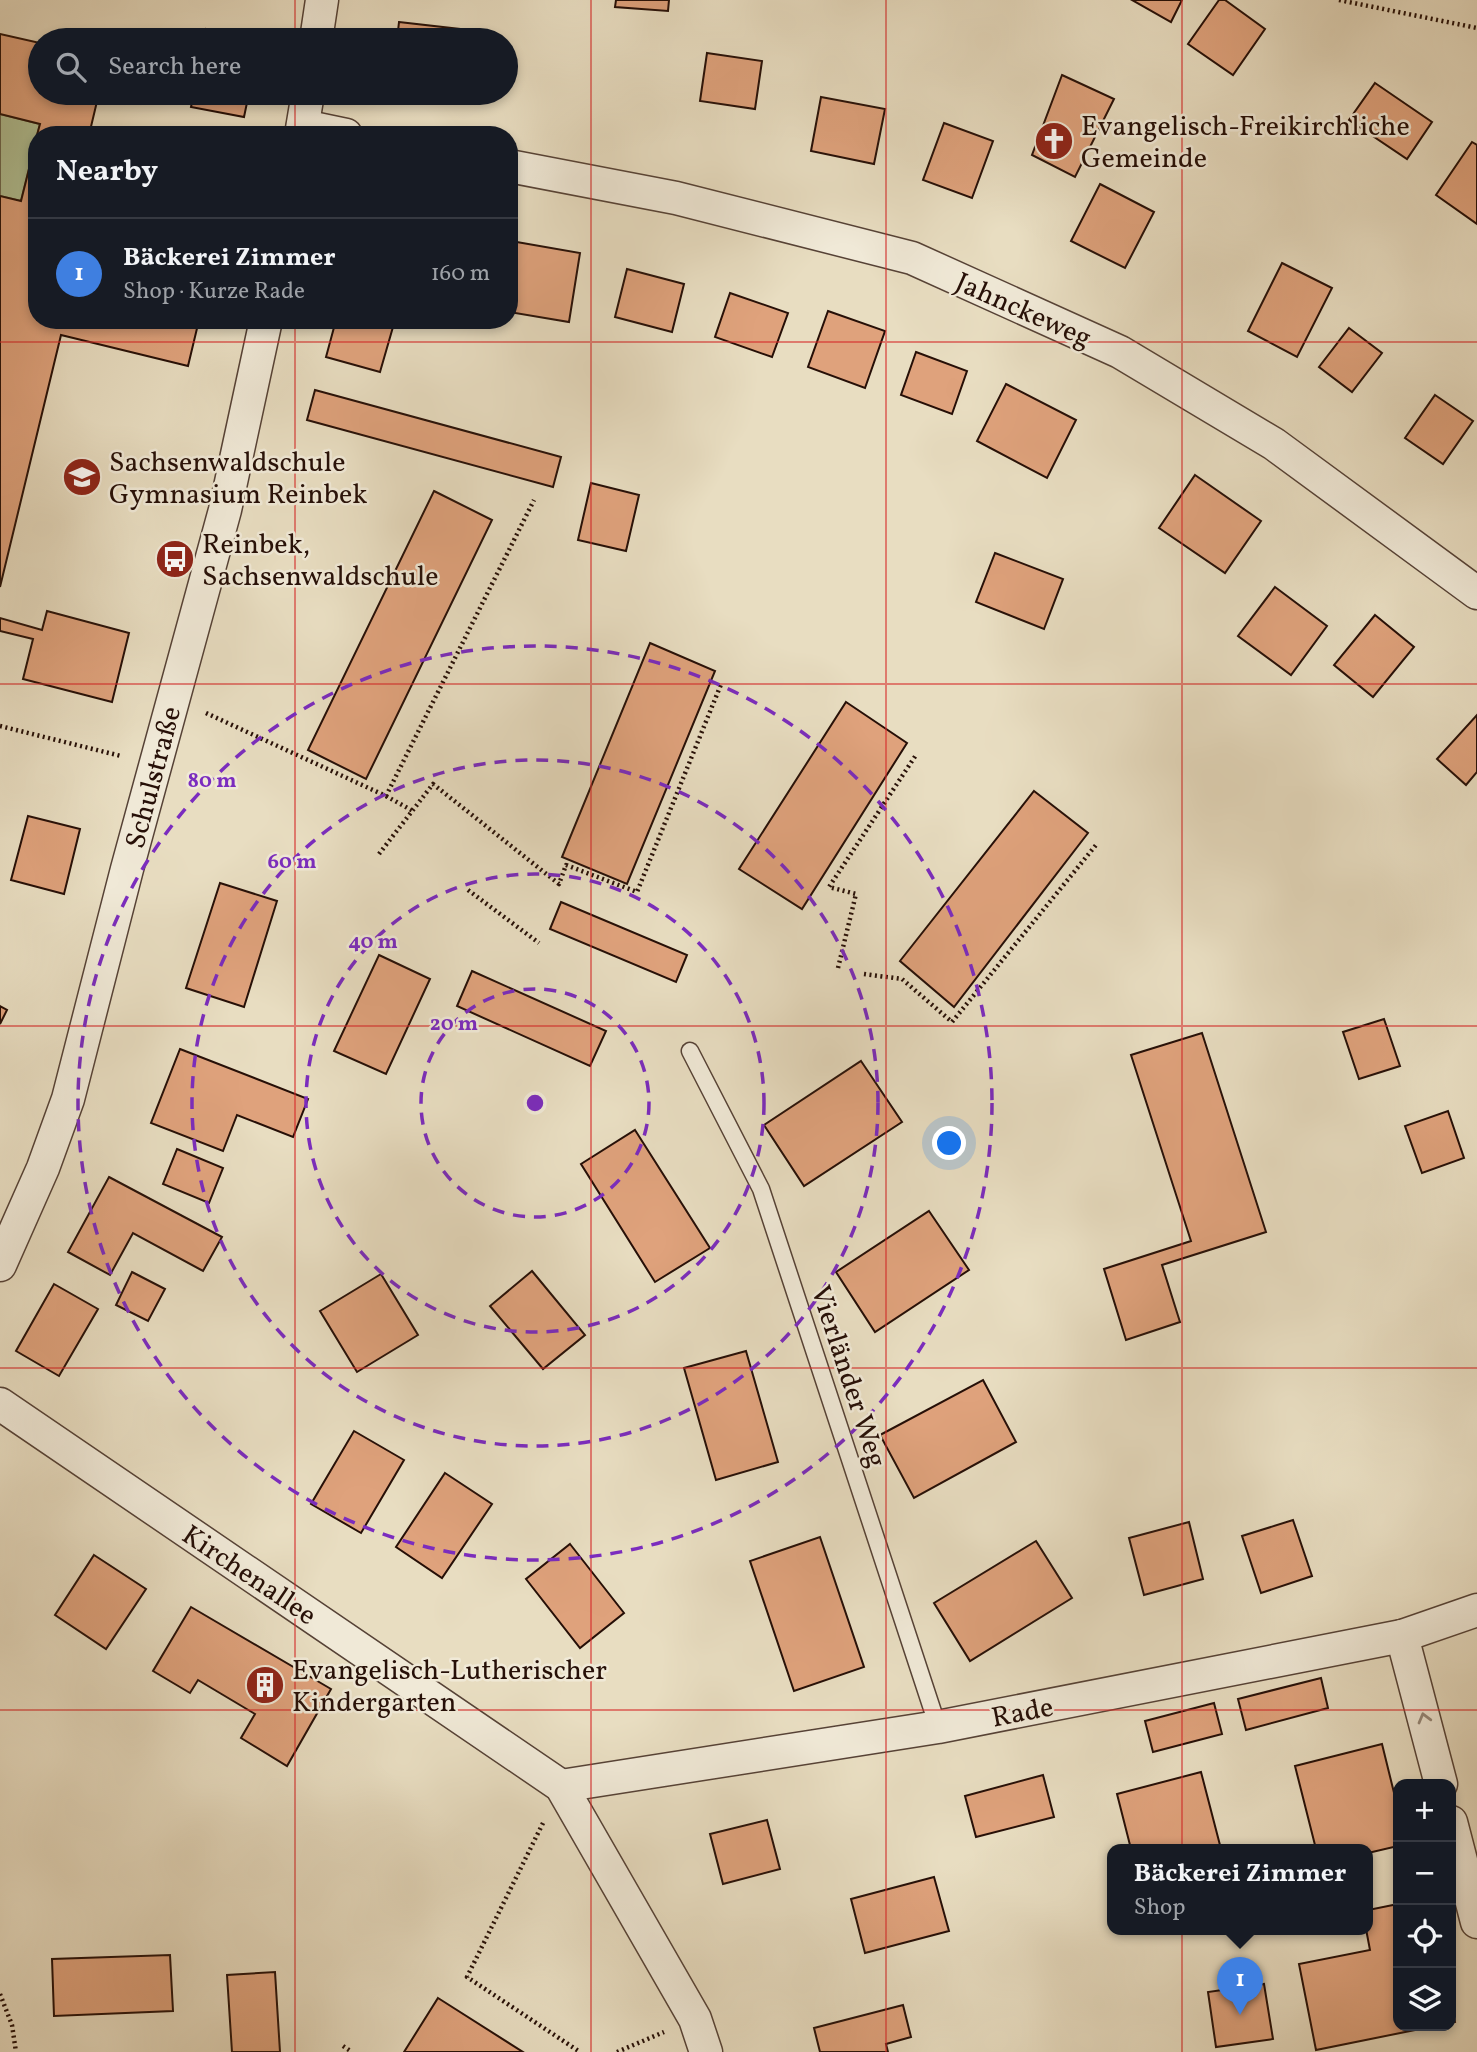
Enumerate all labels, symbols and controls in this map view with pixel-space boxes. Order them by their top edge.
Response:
search box [28,28,518,105]
icon: search [52,48,90,86]
text: Search here [108,49,241,85]
place label: Evangelisch-Freikirchliche Gemeinde [1081,108,1410,179]
church icon: Evangelisch-Freikirchliche Gemeinde [1033,120,1075,162]
text: Nearby [56,151,158,193]
text: Bäckerei Zimmer [123,240,336,276]
text: 1 [74,258,84,290]
text: 160 m [431,258,490,290]
street label: Jahnckeweg [949,264,1097,359]
text: Shop · Kurze Rade [123,276,305,308]
place label: Sachsenwaldschule Gymnasium Reinbek [109,444,368,515]
school or university icon: Sachsenwaldschule Gymnasium Reinbek [61,456,103,498]
place label: Reinbek, Sachsenwaldschule [202,526,438,597]
bus stop icon: Reinbek, Sachsenwaldschule [154,538,196,580]
street label: Schulstraße [117,702,192,853]
text: 80 m [188,767,236,796]
text: 60 m [268,848,316,877]
text: 40 m [348,928,398,957]
text: 20 m [430,1010,478,1039]
centre of rings [523,1091,547,1115]
your location [932,1126,966,1160]
street label: Vierländer Weg [800,1281,895,1473]
street label: Kirchenallee [173,1517,324,1636]
place label: Evangelisch-Lutherischer Kindergarten [292,1652,607,1723]
building icon: Evangelisch-Lutherischer Kindergarten [244,1664,286,1706]
street label: Rade [988,1688,1057,1739]
one-way arrow [1418,1712,1432,1724]
map controls [1393,1779,1456,2031]
button: + [1393,1779,1456,1842]
button: − [1393,1842,1456,1905]
popup [1107,1844,1373,1935]
text: Bäckerei Zimmer [1134,1856,1346,1892]
text: Shop [1134,1892,1186,1924]
button: locate [1393,1905,1456,1968]
pin: 1 [1217,1957,1263,2015]
button: layers [1393,1968,1456,2031]

